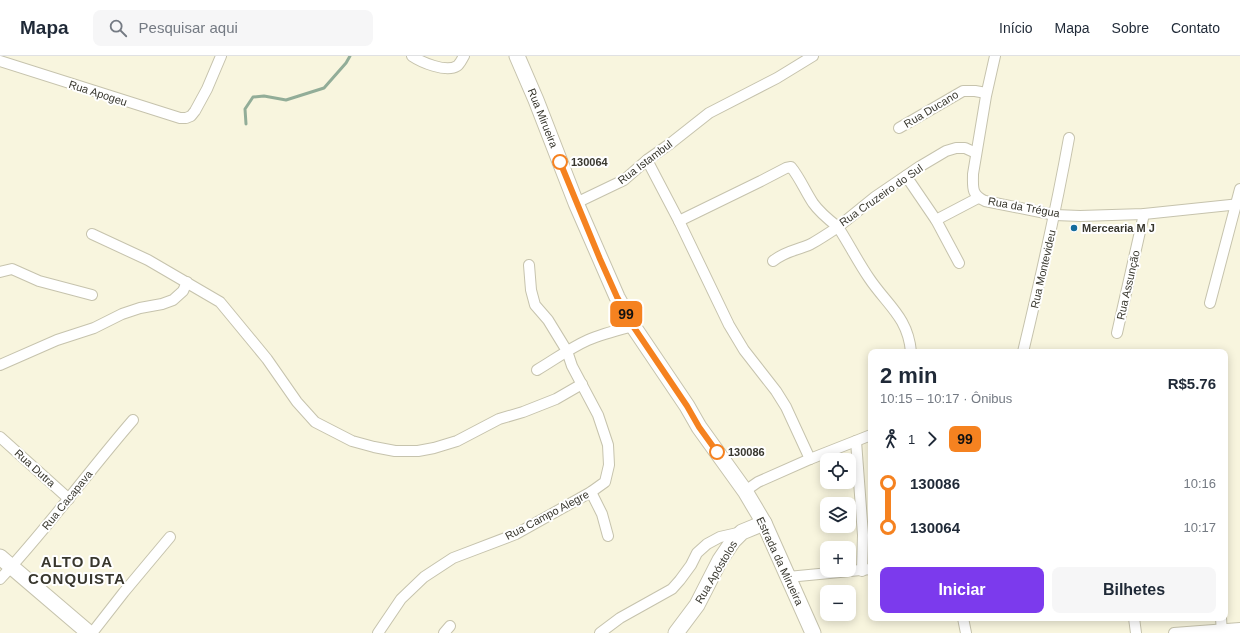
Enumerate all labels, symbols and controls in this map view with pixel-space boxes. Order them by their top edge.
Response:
search box [93,10,373,46]
text: Mapa [20,17,69,38]
icon: search [107,17,129,39]
text: Pesquisar aqui [139,19,238,36]
text: Início [999,20,1033,36]
text: Mapa [1055,20,1090,36]
text: Sobre [1112,20,1149,36]
text: Contato [1171,20,1220,36]
street label: Rua Apogeu [67,78,129,108]
street label: Rua Mirueira [526,87,561,150]
street label: Rua Ducano [902,88,960,130]
street label: Rua Istambul [616,138,674,186]
marker: 130064 [552,154,568,170]
place label: 130064 [571,156,609,168]
street label: Rua Cruzeiro do Sul [837,162,925,228]
street label: Rua da Trégua [987,195,1062,219]
place label: Mercearia M J [1082,222,1155,234]
marker: Mercearia M J [1069,223,1079,233]
street label: Rua Montevideu [1028,229,1058,309]
street label: Rua Assunção [1114,249,1142,321]
line badge: 99 [608,301,644,327]
text: 99 [618,306,634,322]
text: 2 min [880,363,937,388]
text: R$5.76 [1168,375,1216,392]
text: 10:15 – 10:17 · Ônibus [880,391,1012,406]
icon: walk [880,428,902,450]
icon: forward [921,428,943,450]
text: 99 [957,431,973,447]
text: 1 [908,432,915,447]
marker: 130086 [709,444,725,460]
place label: 130086 [728,446,765,458]
street label: Rua Dutra [12,447,58,490]
map controls [820,453,856,621]
button: locate [820,453,856,489]
street label: Rua Cacapava [39,467,95,532]
text: 130086 [910,475,960,492]
text: 10:16 [1183,476,1216,491]
street label: Rua Campo Alegre [503,488,591,542]
button: layers [820,497,856,533]
street label: Estrada da Mirueira [754,515,806,608]
text: 130064 [910,519,960,536]
text: 10:17 [1183,520,1216,535]
street label: Rua Apóstolos [693,538,740,605]
button: + [820,541,856,577]
district label: ALTO DA CONQUISTA [28,553,126,587]
button: Iniciar [880,567,1044,613]
button: Bilhetes [1052,567,1216,613]
button: − [820,585,856,621]

